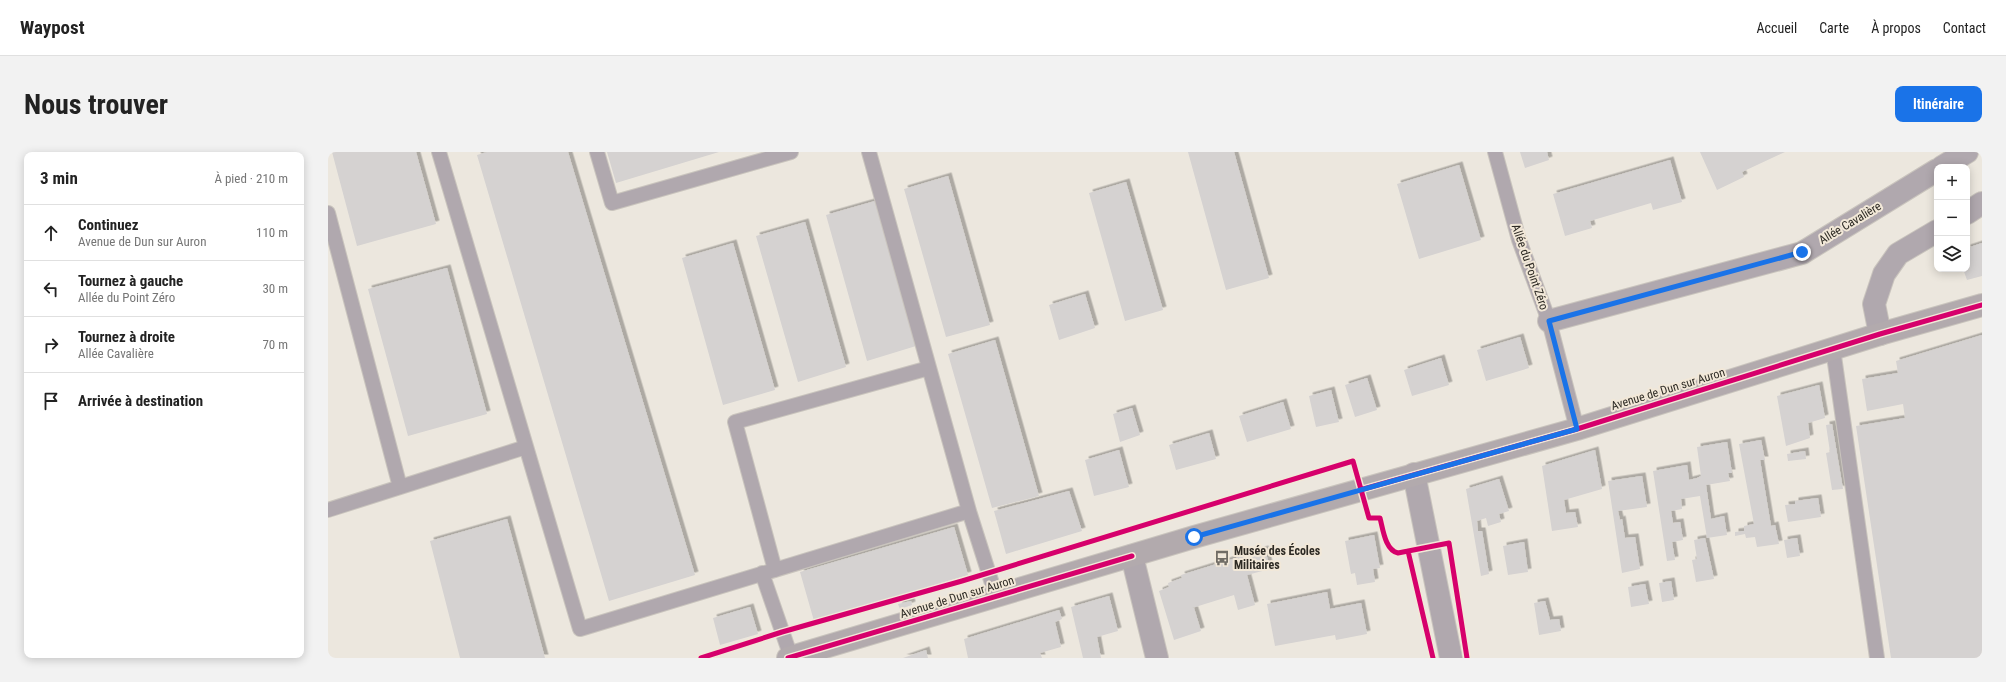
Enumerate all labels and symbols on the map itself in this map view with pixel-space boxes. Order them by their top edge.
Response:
street label: Allée Cavalière [1816,199,1884,247]
street label: Allée du Point Zéro [1509,222,1551,312]
route end [1793,243,1811,261]
street label: Avenue de Dun sur Auron [1609,365,1727,413]
route start [1185,528,1203,546]
place label: Musée des Écoles Militaires [1234,543,1321,572]
bus stop icon: Musée des Écoles Militaires [1213,549,1231,567]
street label: Avenue de Dun sur Auron [898,573,1016,621]

